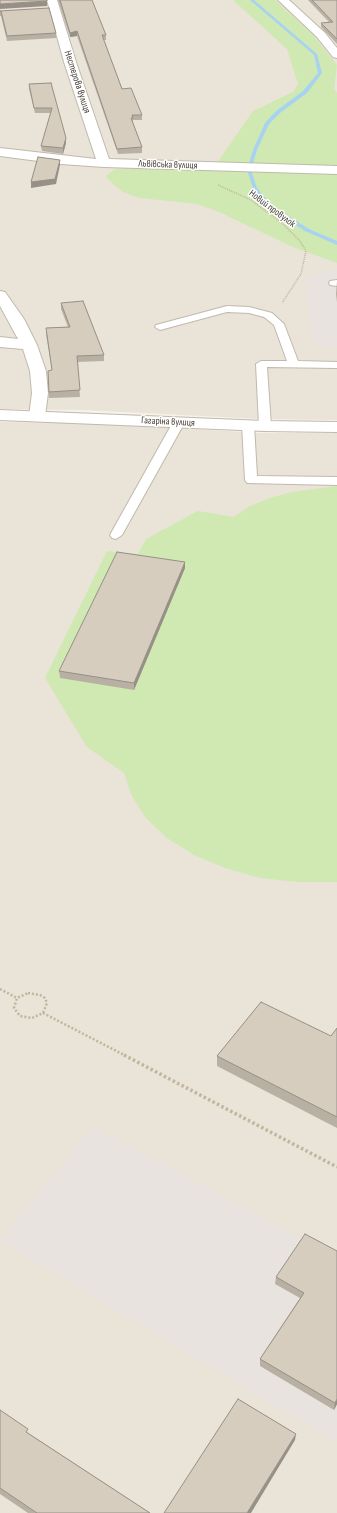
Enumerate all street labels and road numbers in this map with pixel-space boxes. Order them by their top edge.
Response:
street label: Нестерова вулиця [61,49,93,115]
street label: Львівська вулиця [138,158,198,172]
street label: Новий провулок [246,188,298,230]
street label: Гагаріна вулиця [141,415,195,429]

